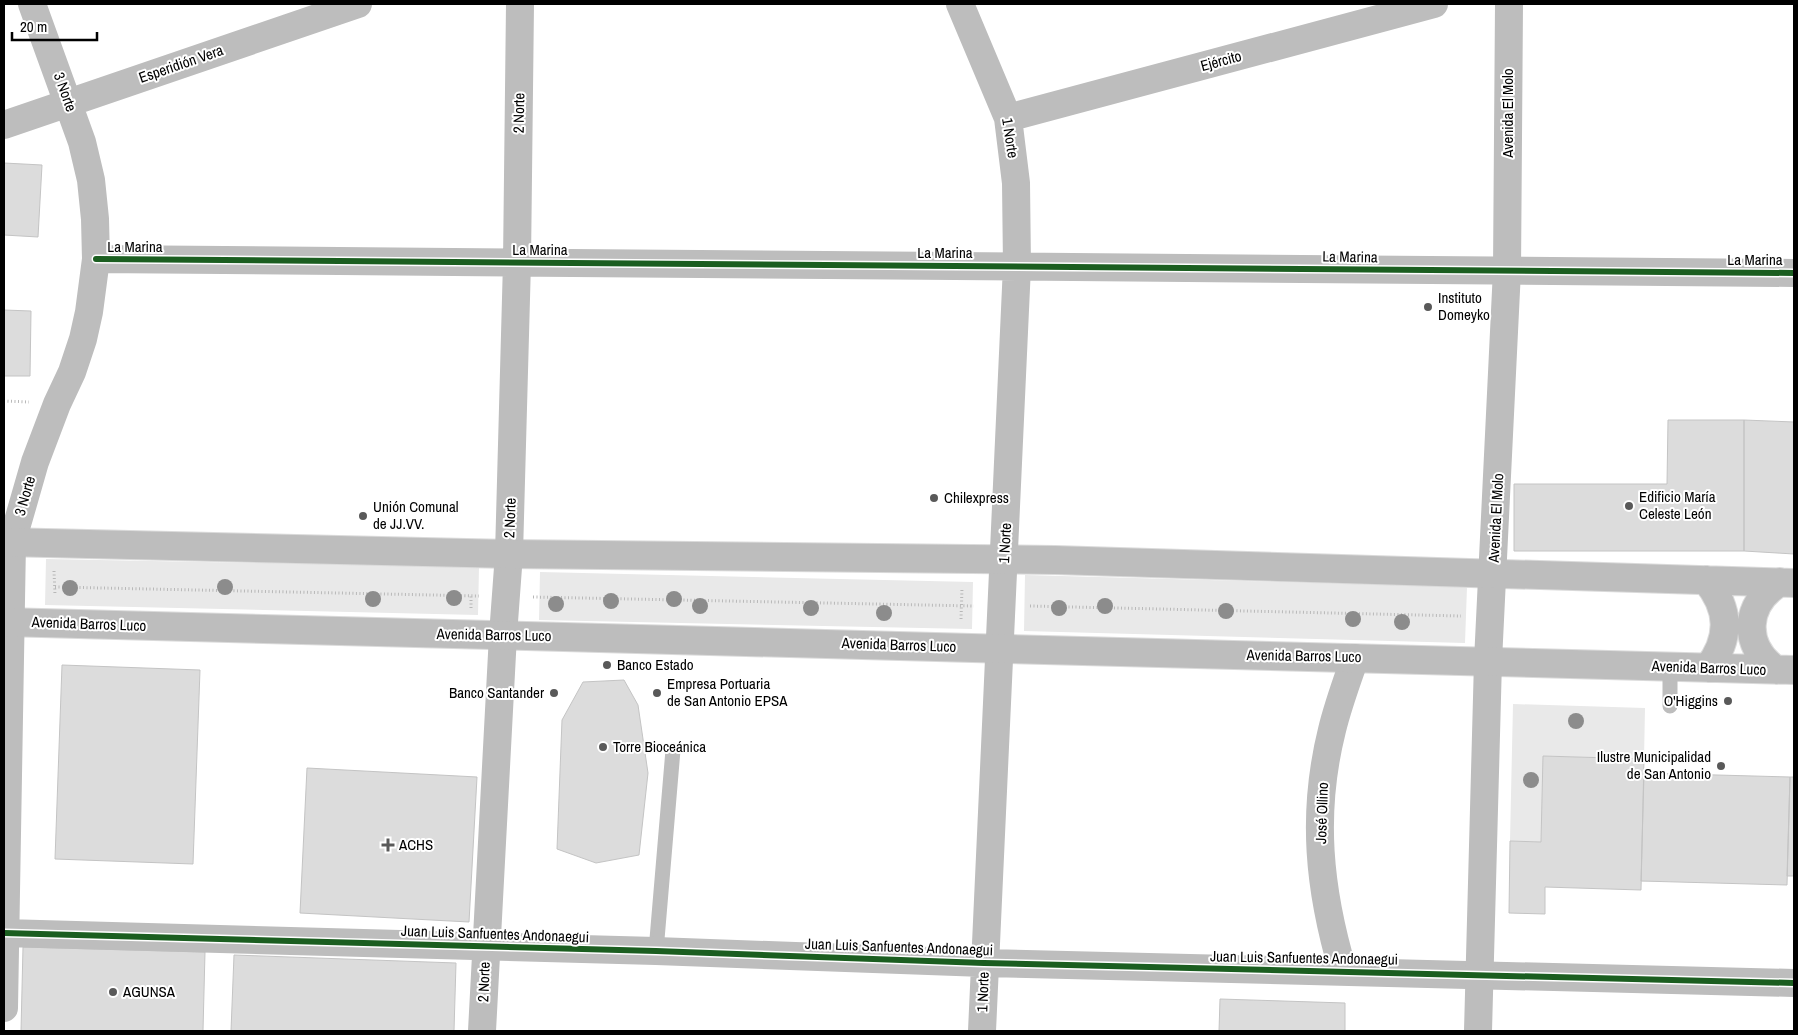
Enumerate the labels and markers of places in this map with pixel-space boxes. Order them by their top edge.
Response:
place label: Instituto Domeyko [1438,287,1490,325]
marker: Instituto Domeyko [1422,301,1434,313]
place label: Edificio María Celeste León [1639,486,1716,524]
place label: Chilexpress [944,487,1009,508]
marker: Chilexpress [928,492,940,504]
place label: Unión Comunal de JJ.VV. [373,496,458,534]
marker: Edificio María Celeste León [1623,500,1635,512]
marker: Unión Comunal de JJ.VV. [357,510,369,522]
place label: Banco Estado [617,654,694,675]
marker: Banco Estado [601,659,613,671]
place label: Empresa Portuaria de San Antonio EPSA [667,673,788,711]
place label: Banco Santander [449,682,544,703]
marker: Banco Santander [548,687,560,699]
marker: Empresa Portuaria de San Antonio EPSA [651,687,663,699]
place label: O'Higgins [1664,690,1718,711]
marker: O'Higgins [1722,695,1734,707]
place label: Torre Bioceánica [613,736,706,757]
marker: Torre Bioceánica [597,741,609,753]
place label: Ilustre Municipalidad de San Antonio [1597,746,1711,784]
marker: Ilustre Municipalidad de San Antonio [1715,760,1727,772]
place label: ACHS [398,834,433,855]
marker: ACHS [381,838,395,852]
place label: AGUNSA [122,981,176,1002]
marker: AGUNSA [107,986,119,998]

